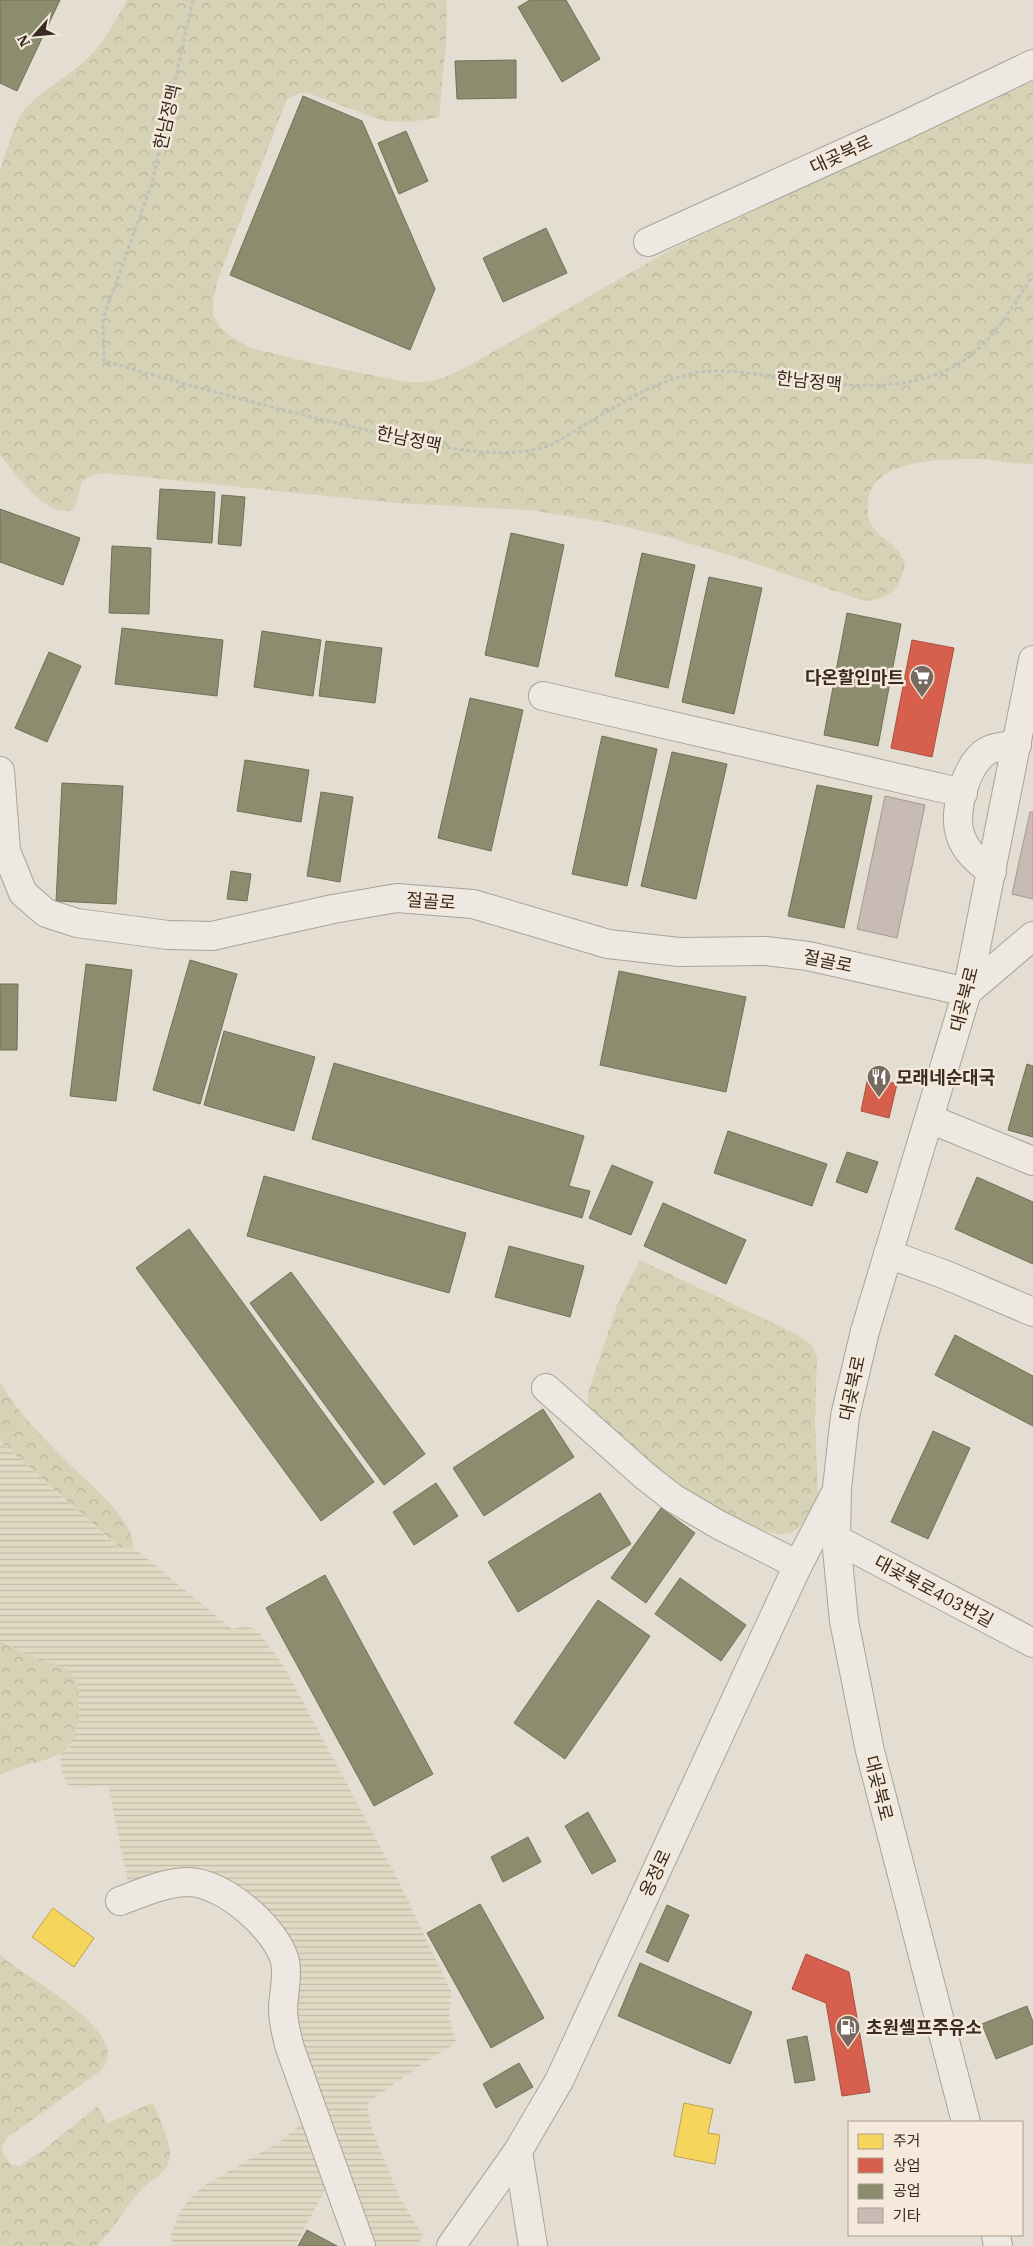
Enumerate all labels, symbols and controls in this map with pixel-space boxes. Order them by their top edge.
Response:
north arrow [10,10,60,60]
text: N [13,32,34,50]
street label: 한남정맥 [148,82,186,152]
street label: 대곶북로 [806,130,876,178]
street label: 한남정맥 [775,366,843,396]
street label: 한남정맥 [374,421,444,457]
supermarket icon: 다온할인마트 [909,664,935,698]
place label: 다온할인마트 [805,666,904,689]
street label: 절골로 [405,888,457,914]
street label: 절골로 [801,945,855,977]
street label: 대곶북로 [945,964,983,1034]
restaurant icon: 모래네순대국 [866,1064,892,1098]
place label: 모래네순대국 [896,1066,995,1089]
street label: 대곶북로 [834,1353,870,1423]
street label: 대곶북로403번길 [870,1550,998,1632]
street label: 대곶북로 [860,1753,898,1823]
street label: 옹정로 [634,1846,676,1900]
fuel station icon: 초원셀프주유소 [835,2014,861,2048]
place label: 초원셀프주유소 [866,2016,982,2039]
legend [848,2121,1023,2236]
text: 주거 [893,2131,921,2150]
text: 상업 [893,2156,921,2175]
text: 공업 [893,2181,921,2200]
text: 기타 [893,2206,921,2225]

